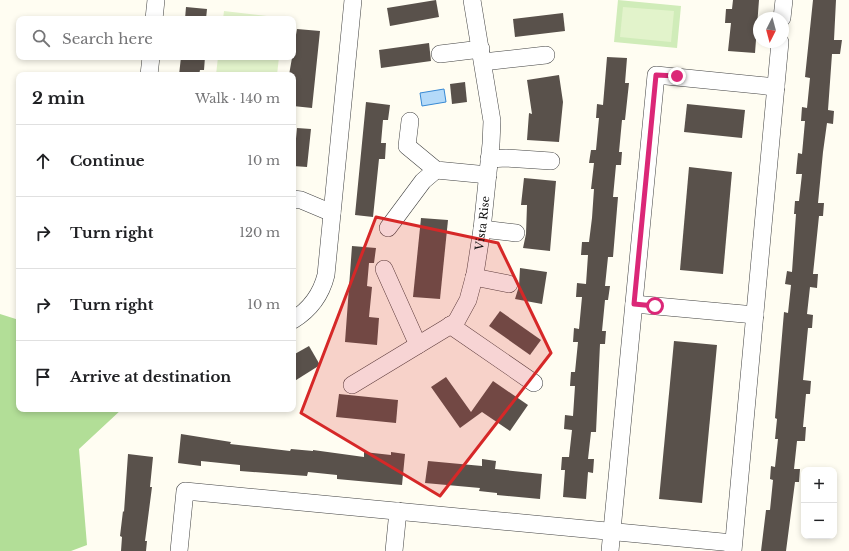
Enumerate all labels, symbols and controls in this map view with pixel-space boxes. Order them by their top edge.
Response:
north arrow [753,12,789,48]
search box [16,16,296,60]
icon: search [30,27,52,49]
text: Search here [62,29,153,48]
route end [668,67,686,85]
text: 2 min [32,88,85,109]
text: Walk · 140 m [195,90,280,107]
icon: ahead [32,150,54,172]
text: Continue [70,151,145,170]
text: 10 m [247,152,280,169]
street label: Vista Rise [472,195,492,252]
icon: right [32,222,54,244]
text: Turn right [70,223,153,242]
text: 120 m [239,224,280,241]
icon: right [32,294,54,316]
text: Turn right [70,295,153,314]
text: 10 m [247,296,280,313]
route start [646,297,664,315]
icon: arrive [32,366,54,388]
text: Arrive at destination [70,367,231,386]
map controls [801,467,837,539]
button: + [801,467,837,503]
button: − [801,503,837,539]

